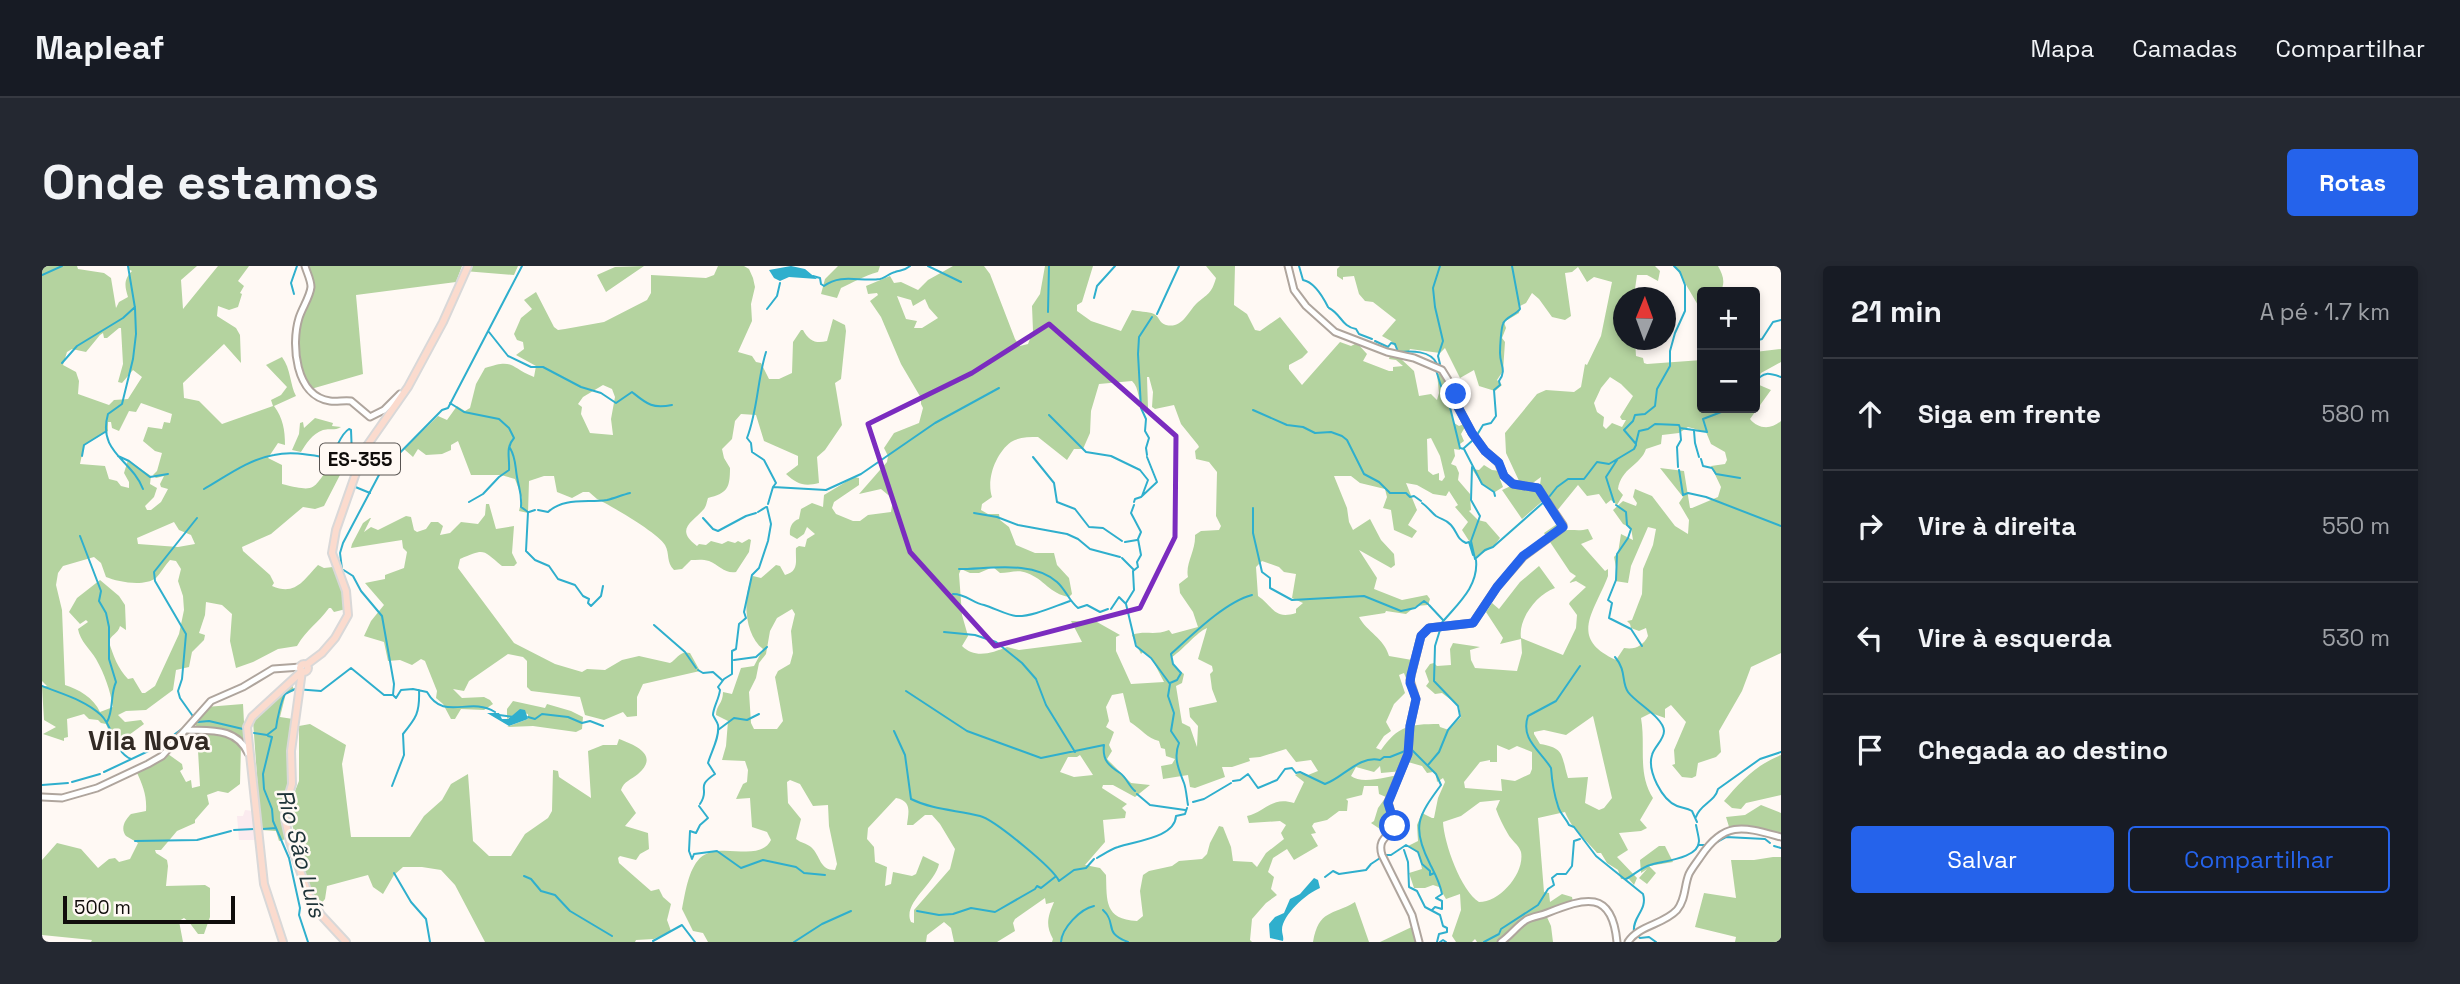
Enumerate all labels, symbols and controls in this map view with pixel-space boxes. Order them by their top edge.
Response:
text: Mapleaf [35,27,164,69]
text: Mapa [2030,33,2094,64]
text: Camadas [2132,33,2237,64]
text: Compartilhar [2275,33,2425,64]
button: Rotas [2287,149,2418,216]
text: Onde estamos [42,151,379,213]
north arrow [1613,287,1676,350]
map controls [1697,287,1760,413]
button: + [1697,287,1760,350]
text: 21 min [1851,292,1942,331]
text: A pé · 1.7 km [2260,297,2390,327]
button: − [1697,350,1760,413]
route end [1440,378,1471,409]
icon: ahead [1851,395,1889,433]
text: Siga em frente [1918,397,2101,431]
text: 580 m [2321,399,2390,429]
road number: ES-355 [320,444,400,475]
icon: right [1851,507,1889,545]
text: Vire à direita [1918,509,2076,543]
text: 550 m [2322,511,2390,541]
icon: left [1851,619,1889,657]
text: Vire à esquerda [1918,621,2112,655]
text: 530 m [2322,623,2390,653]
district label: Vila Nova [88,722,210,758]
icon: arrive [1851,731,1889,769]
text: Chegada ao destino [1918,733,2168,767]
water label: Rio São Luís [269,786,333,921]
route start [1379,810,1410,841]
button: Salvar [1851,826,2114,893]
button: Compartilhar [2128,826,2390,893]
scale bar [63,893,234,925]
text: 500 m [74,895,131,920]

